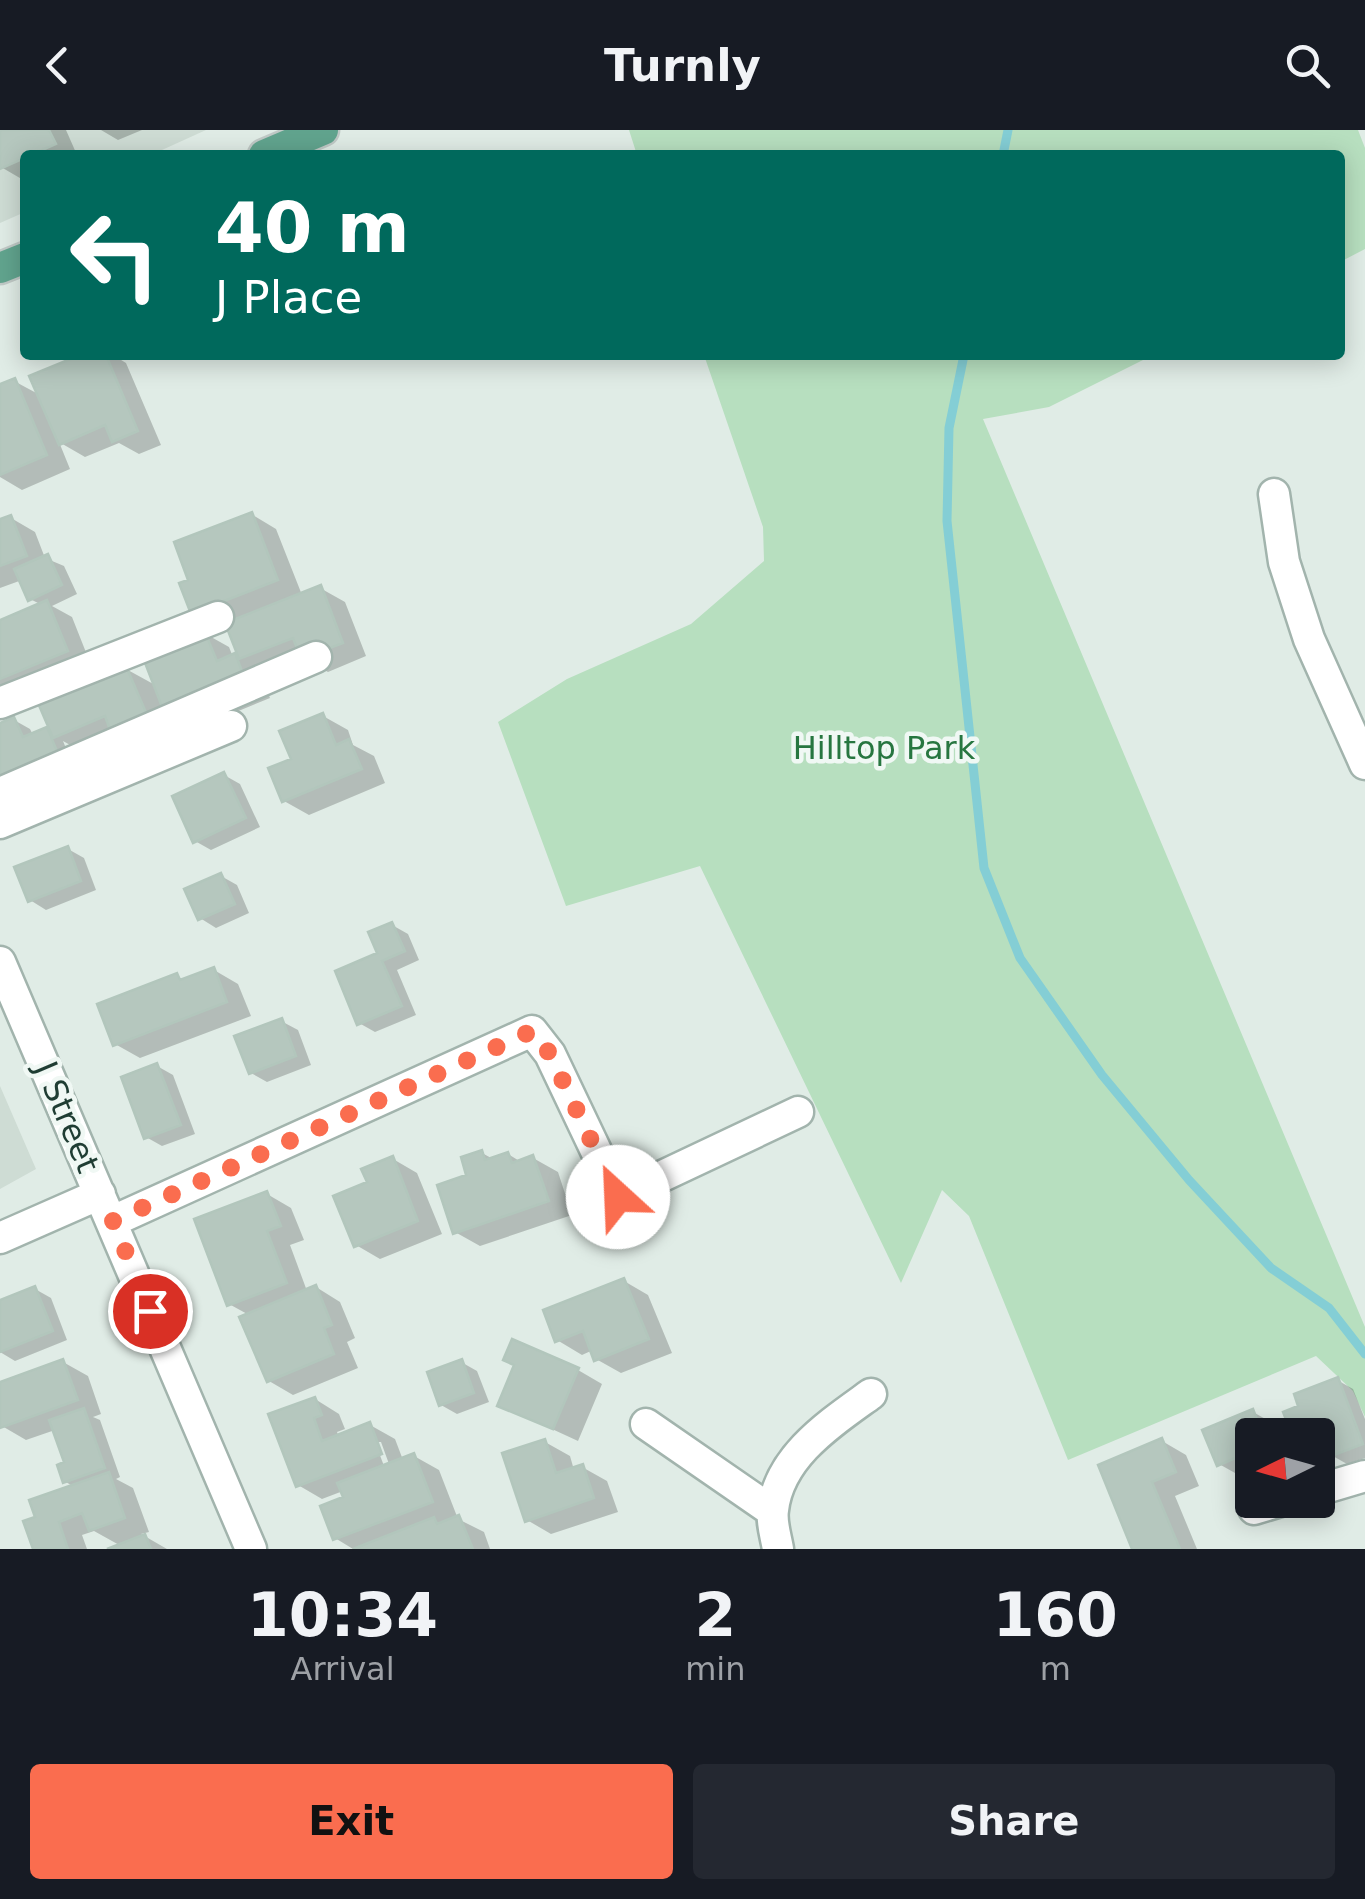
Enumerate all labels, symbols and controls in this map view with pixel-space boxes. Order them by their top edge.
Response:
icon: back [30,38,85,93]
icon: search [1280,38,1335,93]
text: Turnly [604,39,761,92]
text: 40 m [215,187,410,269]
icon: left [50,190,180,320]
text: J Place [215,271,362,324]
park label: Hilltop Park [793,729,976,767]
street label: J Street [26,1054,107,1178]
position arrow [566,1145,670,1249]
pin [108,1269,193,1354]
icon: arrive [123,1284,178,1339]
north arrow [1235,1418,1335,1518]
map controls [1235,1418,1335,1518]
text: 10:34 [247,1580,438,1650]
text: 2 [694,1580,736,1650]
text: 160 [993,1580,1118,1650]
text: Arrival [291,1650,395,1688]
text: min [685,1650,746,1688]
text: m [1040,1650,1071,1688]
button: Exit [30,1764,673,1879]
button: Share [693,1764,1335,1879]

